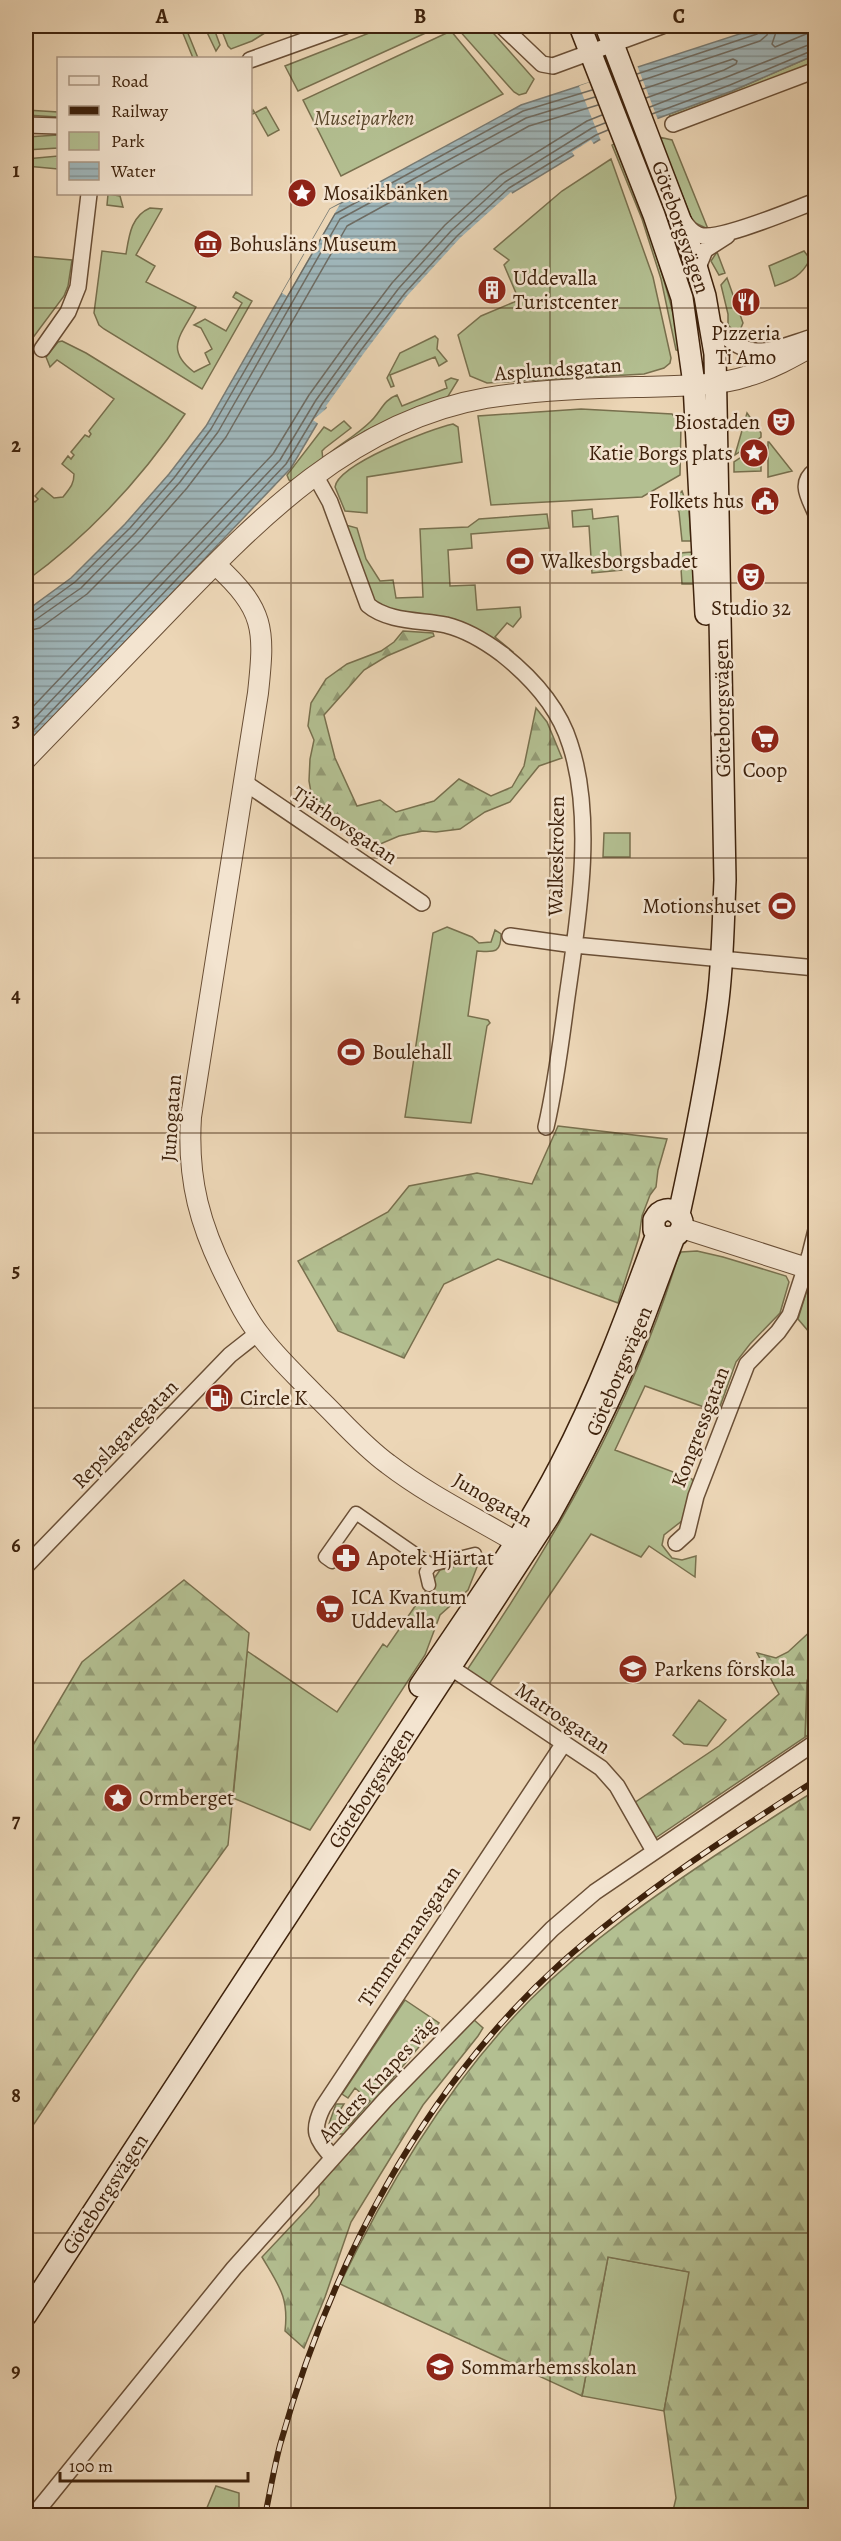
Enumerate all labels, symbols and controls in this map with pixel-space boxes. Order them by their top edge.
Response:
text: A [155,3,169,30]
text: B [414,3,426,30]
text: C [673,3,685,30]
legend [57,57,252,195]
text: Road [111,69,149,93]
text: Railway [111,99,169,123]
park label: Museiparken [314,104,414,132]
text: Park [111,129,145,153]
text: 1 [12,157,20,184]
street label: Göteborgsvägen [645,157,717,297]
text: Water [110,159,156,183]
place icon: Mosaikbänken [286,177,318,209]
place label: Mosaikbänken [323,179,448,207]
museum icon: Bohusläns Museum [192,228,224,260]
place label: Bohusläns Museum [229,230,397,258]
place label: Uddevalla Turistcenter [513,264,618,316]
building icon: Uddevalla Turistcenter [476,274,508,306]
restaurant icon: Pizzeria Ti Amo [730,286,762,318]
place label: Pizzeria Ti Amo [711,319,781,371]
street label: Asplundsgatan [492,351,623,387]
theatre icon: Biostaden [765,406,797,438]
place label: Biostaden [674,408,760,436]
text: 2 [11,432,21,459]
place icon: Katie Borgs plats [738,437,770,469]
place label: Katie Borgs plats [588,439,733,467]
public building icon: Folkets hus [749,485,781,517]
place label: Folkets hus [649,487,744,515]
sports icon: Walkesborgsbadet [504,545,536,577]
place label: Walkesborgsbadet [540,547,698,575]
theatre icon: Studio 32 [735,561,767,593]
place label: Studio 32 [711,594,791,622]
street label: Göteborgsvägen [707,638,737,778]
text: 3 [12,707,20,734]
supermarket icon: Coop [749,723,781,755]
place label: Coop [743,756,787,784]
street label: Tjärhovsgatan [287,779,403,871]
street label: Walkeskroken [541,796,571,917]
sports icon: Motionshuset [766,890,798,922]
place label: Motionshuset [643,892,761,920]
text: 4 [11,982,21,1009]
sports icon: Boulehall [335,1036,367,1068]
place label: Boulehall [372,1038,452,1066]
street label: Junogatan [154,1073,188,1163]
text: 5 [12,1257,20,1284]
street label: Göteborgsvägen [579,1302,659,1440]
street label: Kongressgatan [664,1362,736,1492]
street label: Repslagaregatan [66,1373,184,1495]
fuel station icon: Circle K [203,1382,235,1414]
place label: Circle K [240,1384,307,1412]
street label: Junogatan [448,1466,538,1534]
text: 6 [11,1532,21,1559]
pharmacy icon: Apotek Hjärtat [330,1542,362,1574]
place label: Apotek Hjärtat [366,1544,494,1572]
place label: ICA Kvantum Uddevalla [351,1583,467,1635]
supermarket icon: ICA Kvantum Uddevalla [314,1593,346,1625]
school or university icon: Parkens förskola [617,1653,649,1685]
place label: Parkens förskola [654,1655,796,1683]
street label: Matrosgatan [510,1676,616,1760]
street label: Göteborgsvägen [321,1722,421,1854]
place icon: Ormberget [102,1782,134,1814]
place label: Ormberget [139,1784,234,1812]
text: 7 [12,1807,21,1834]
street label: Timmermansgatan [351,1860,467,2012]
street label: Anders Knapes väg [311,2011,443,2149]
text: 8 [11,2082,21,2109]
street label: Göteborgsvägen [55,2128,155,2260]
school or university icon: Sommarhemsskolan [424,2351,456,2383]
place label: Sommarhemsskolan [461,2353,637,2381]
text: 9 [11,2357,21,2384]
scale bar [60,2445,248,2483]
text: 100 m [69,2454,113,2478]

